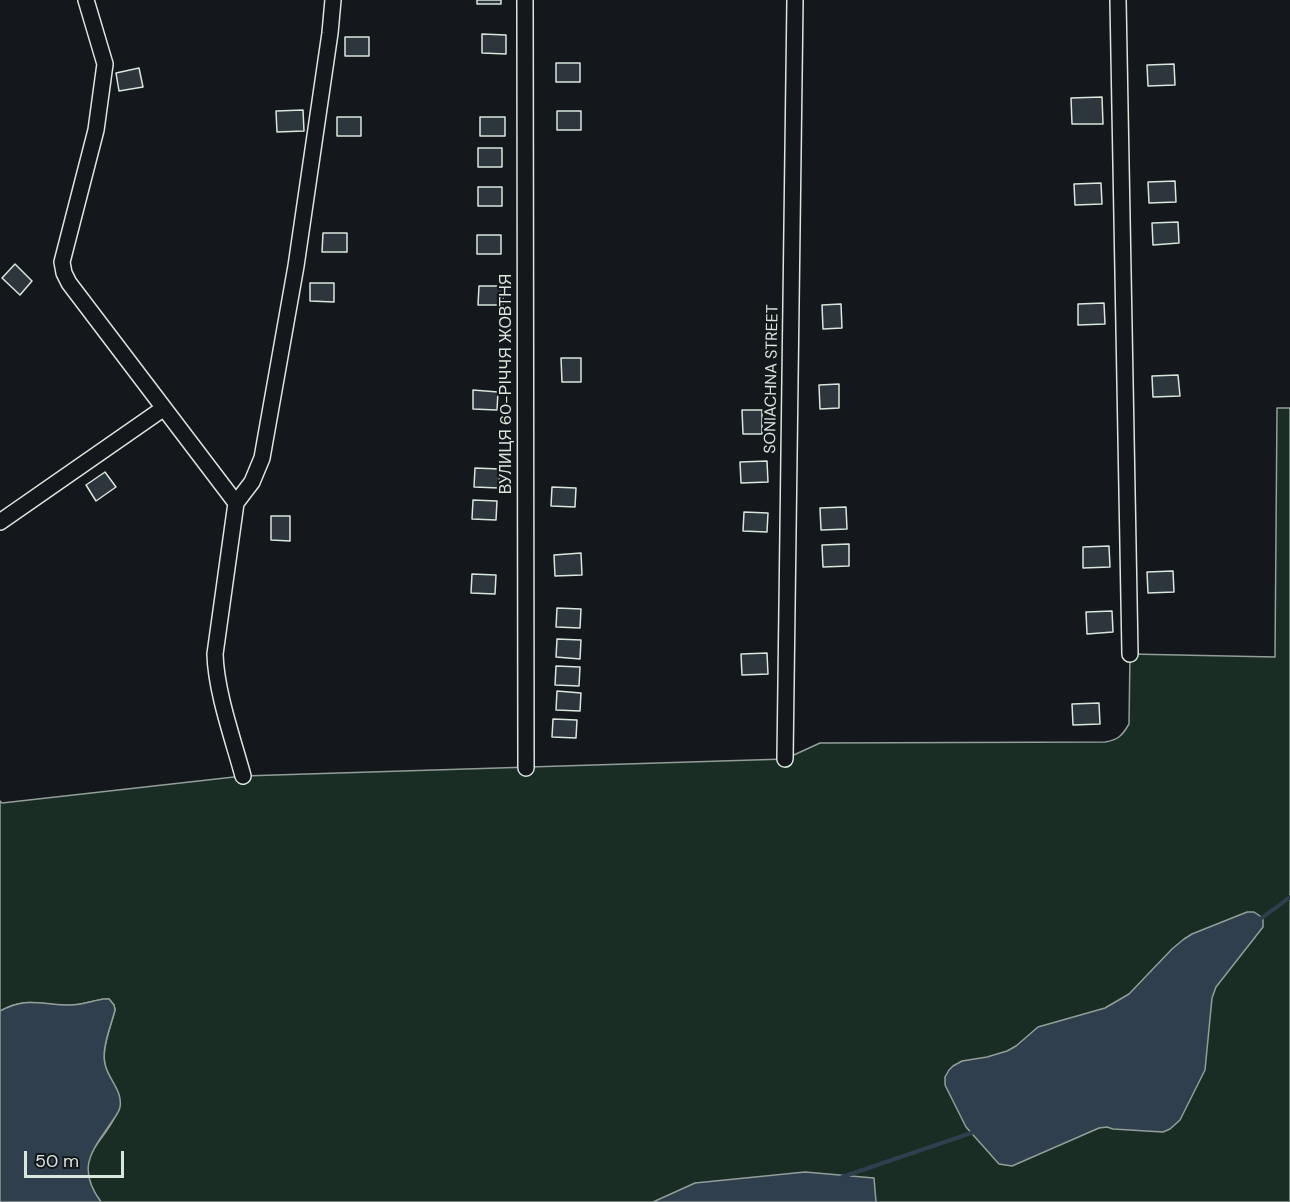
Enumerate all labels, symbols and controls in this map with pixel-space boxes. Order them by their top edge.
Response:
street label: ВУЛИЦЯ 60-РІЧЧЯ ЖОВТНЯ [497,274,517,494]
street label: SONIACHNA STREET [761,304,783,454]
scale bar [27,1139,128,1177]
text: 50 m [35,1149,79,1173]

